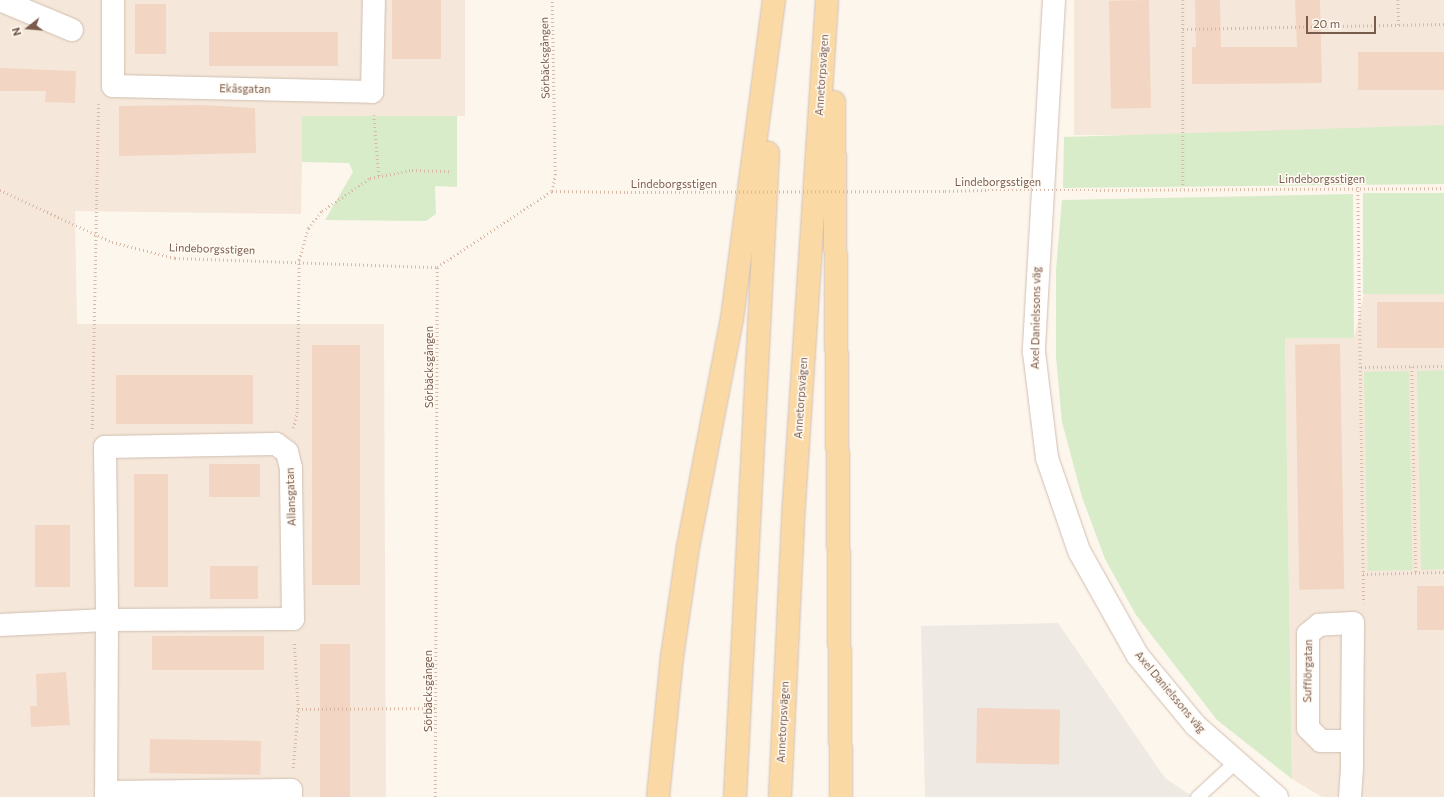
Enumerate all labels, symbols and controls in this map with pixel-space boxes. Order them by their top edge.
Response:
north arrow [8,8,48,48]
scale bar [1308,8,1378,34]
text: 20 m [1313,16,1340,30]
street label: Sörbäcksgången [538,17,552,99]
text: N [9,26,23,38]
street label: Annetorpsvägen [813,34,831,116]
street label: Ekåsgatan [219,82,271,96]
street label: Lindeborgsstigen [1279,172,1365,186]
street label: Lindeborgsstigen [955,175,1041,189]
street label: Lindeborgsstigen [631,177,717,191]
street label: Lindeborgsstigen [169,241,255,257]
street label: Axel Danielssons väg [1029,267,1043,369]
street label: Sörbäcksgången [422,326,436,408]
street label: Annetorpsvägen [792,357,810,439]
street label: Allansgatan [283,468,299,526]
street label: Sufflörgatan [1301,639,1315,703]
street label: Axel Danielssons väg [1132,648,1208,736]
street label: Sörbäcksgången [421,650,435,732]
street label: Annetorpsvägen [774,681,792,763]

